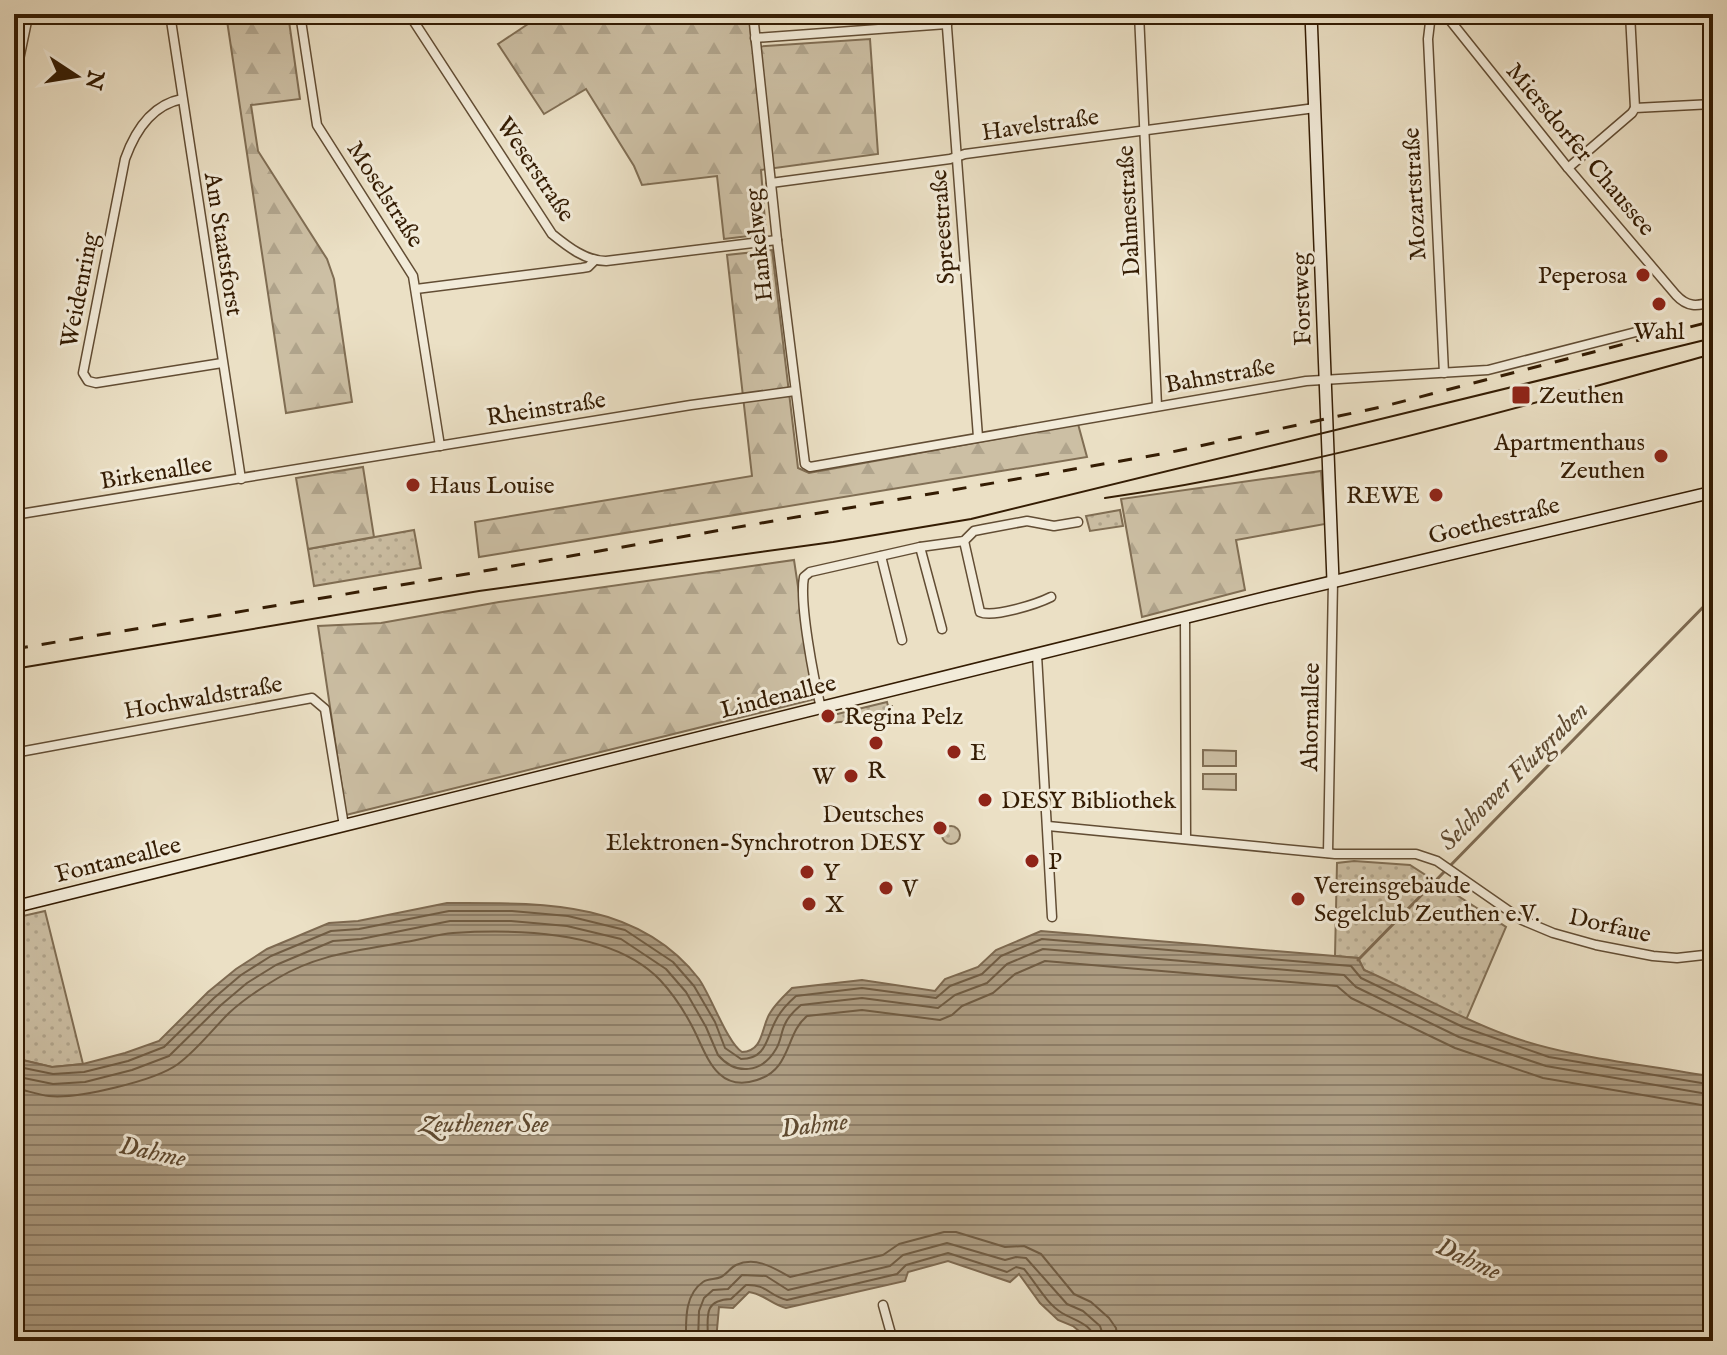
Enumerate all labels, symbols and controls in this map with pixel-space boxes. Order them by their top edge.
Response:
north arrow [36,36,116,116]
street label: Miersdorfer Chaussee [1498,57,1661,243]
text: N [78,67,109,92]
street label: Havelstraße [980,102,1101,149]
street label: Weserstraße [488,111,581,228]
street label: Mozartstraße [1397,127,1434,261]
street label: Moselstraße [339,136,431,254]
street label: Dahmestraße [1111,145,1148,277]
street label: Spreestraße [924,168,963,286]
street label: Am Staatsforst [196,169,249,318]
street label: Hankelweg [738,186,781,303]
street label: Weidenring [54,229,107,351]
street label: Forstweg [1285,251,1320,346]
place label: Peperosa [1538,261,1628,292]
marker: Peperosa [1634,266,1652,284]
marker: Wahl [1650,295,1668,313]
place label: Wahl [1633,317,1685,348]
street label: Bahnstraße [1163,352,1278,401]
place label: Zeuthen [1539,381,1624,412]
marker: Zeuthen [1510,384,1532,406]
street label: Rheinstraße [484,385,608,434]
place label: Apartmenthaus Zeuthen [1493,428,1645,487]
marker: Apartmenthaus Zeuthen [1652,447,1670,465]
street label: Birkenallee [98,449,214,498]
place label: Haus Louise [429,471,555,502]
marker: Haus Louise [404,476,422,494]
place label: REWE [1346,481,1420,512]
marker: REWE [1427,486,1445,504]
street label: Goethestraße [1425,490,1563,553]
street label: Ahornallee [1295,662,1328,773]
street label: Lindenallee [717,668,840,727]
street label: Hochwaldstraße [122,669,285,728]
water label: Selchower Flutgraben [1432,694,1597,859]
place label: Regina Pelz [844,702,963,733]
marker: Regina Pelz [819,707,837,725]
marker: R [867,734,885,752]
place label: E [970,738,987,769]
marker: E [945,743,963,761]
place label: R [867,756,886,787]
place label: W [812,762,836,793]
marker: W [842,767,860,785]
place label: DESY Bibliothek [1001,786,1176,817]
marker: DESY Bibliothek [976,791,994,809]
place label: Deutsches Elektronen-Synchrotron DESY [606,800,926,859]
marker: Deutsches Elektronen-Synchrotron DESY [931,819,949,837]
street label: Fontaneallee [52,830,184,891]
place label: P [1048,847,1062,878]
marker: P [1023,852,1041,870]
place label: Y [823,858,841,889]
marker: Y [798,863,816,881]
place label: Vereinsgebäude Segelclub Zeuthen e.V. [1313,871,1540,930]
place label: V [901,874,919,905]
marker: V [877,879,895,897]
place label: X [825,890,845,921]
marker: Vereinsgebäude Segelclub Zeuthen e.V. [1289,890,1307,908]
marker: X [800,895,818,913]
street label: Dorfaue [1566,902,1654,951]
water label: Dahme [779,1105,850,1146]
water label: Zeuthener See [417,1108,549,1142]
water label: Dahme [116,1129,189,1176]
water label: Dahme [1431,1230,1506,1289]

